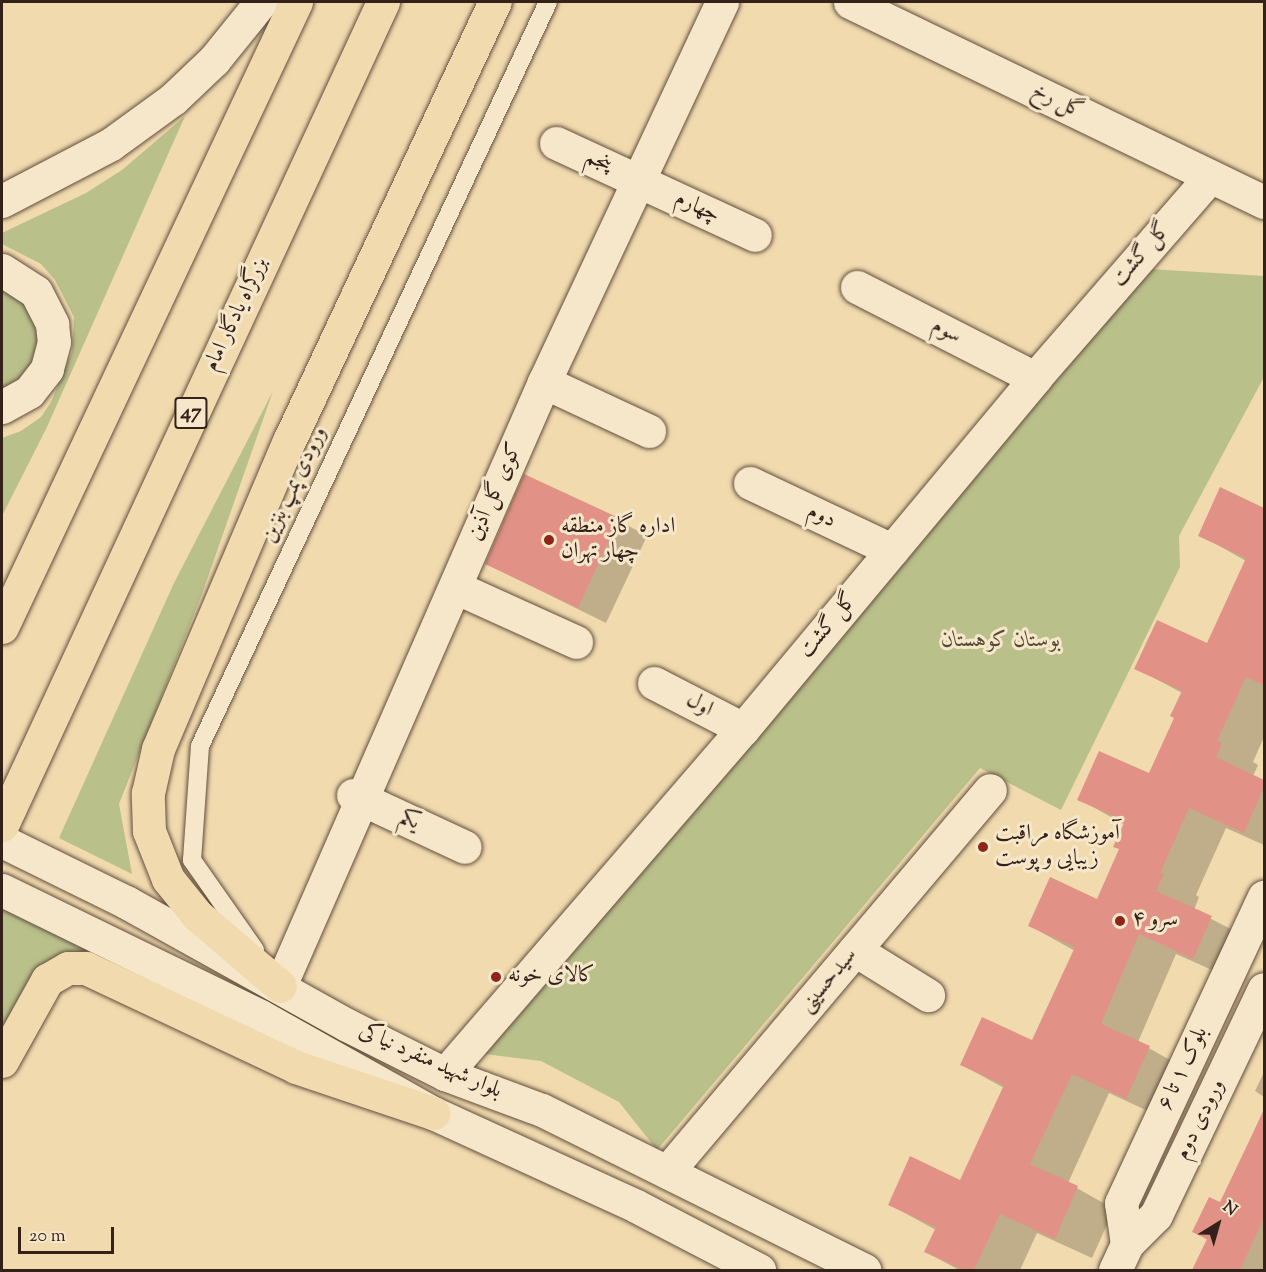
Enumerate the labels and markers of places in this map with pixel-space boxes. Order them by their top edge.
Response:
place label: اداره گاز منطقه چهار تهران [561,514,675,566]
marker: اداره گاز منطقه چهار تهران [542,533,556,547]
place label: آموزشگاه مراقبت زیبایی و پوست [995,821,1120,872]
marker: آموزشگاه مراقبت زیبایی و پوست [976,840,990,854]
place label: سرو ۴ [1132,908,1178,934]
marker: سرو ۴ [1113,914,1127,928]
place label: کالای خونه [508,964,595,990]
marker: کالای خونه [489,970,503,984]

